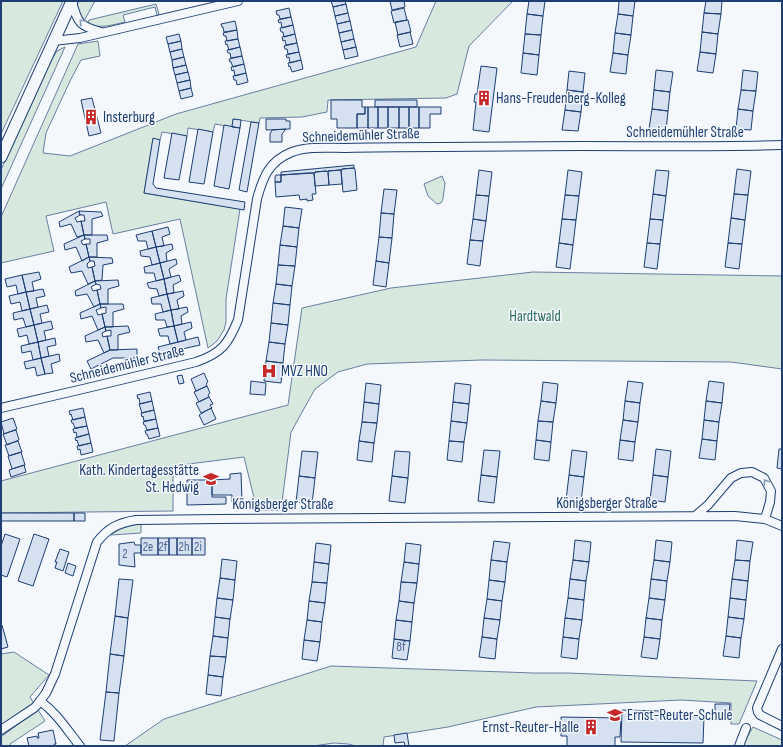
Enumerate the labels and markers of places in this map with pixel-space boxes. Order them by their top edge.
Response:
building icon: Hans-Freudenberg-Kolleg [475,89,493,107]
place label: Hans-Freudenberg-Kolleg [496,89,626,108]
building icon: Insterburg [82,108,100,126]
place label: Insterburg [103,108,155,127]
hospital icon: MVZ HNO [260,362,278,380]
place label: MVZ HNO [281,362,328,381]
place label: Kath. Kindertagesstätte St. Hedwig [79,461,199,497]
school or university icon: Kath. Kindertagesstätte St. Hedwig [202,470,220,488]
school or university icon: Ernst-Reuter-Schule [606,706,624,724]
place label: Ernst-Reuter-Schule [627,706,732,725]
place label: Ernst-Reuter-Halle [482,718,579,737]
building icon: Ernst-Reuter-Halle [582,718,600,736]

